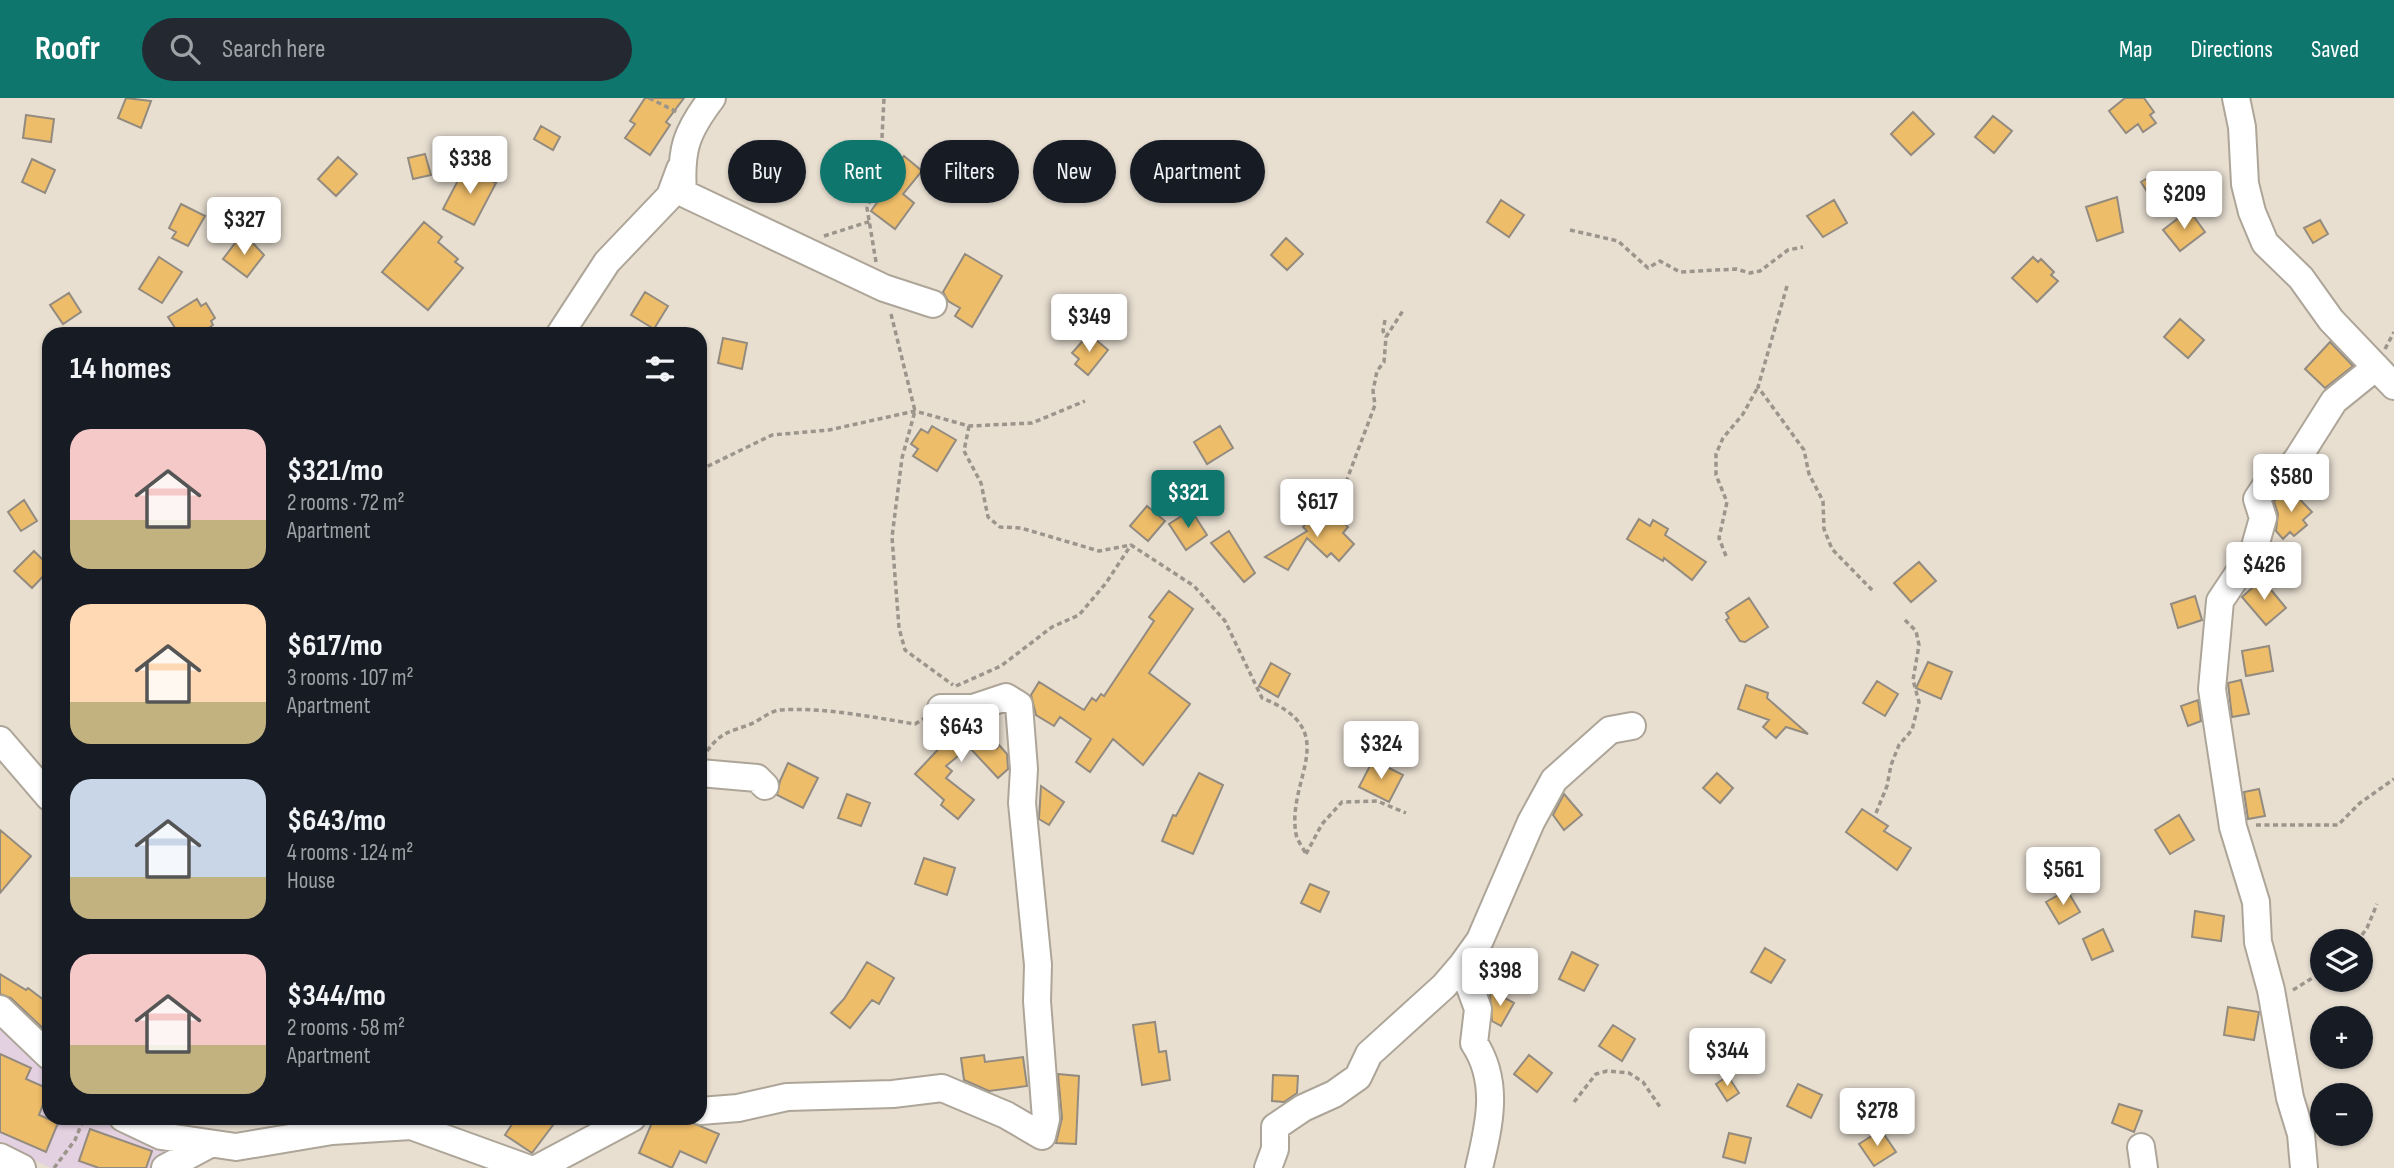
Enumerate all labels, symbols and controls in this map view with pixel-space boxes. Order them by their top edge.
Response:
search box [142,18,632,81]
text: Roofr [35,29,100,69]
icon: search [166,30,204,68]
text: Search here [222,34,325,65]
text: Map [2119,35,2152,64]
text: Directions [2190,35,2273,64]
text: Saved [2311,35,2359,64]
pin: $338 [429,136,511,196]
chip: Buy [728,140,806,203]
chip: Rent [820,140,906,203]
chip: Filters [920,140,1019,203]
chip: New [1033,140,1116,203]
chip: Apartment [1130,140,1265,203]
text: $338 [448,145,492,173]
pin: $209 [2143,172,2225,231]
text: $209 [2162,180,2206,208]
pin: $327 [203,198,285,257]
text: $327 [223,206,265,234]
pin: $349 [1048,294,1130,354]
text: $349 [1067,303,1111,331]
icon: filters [641,350,679,388]
text: 14 homes [70,351,171,387]
text: $321/mo [287,453,383,489]
pin: $580 [2250,454,2332,514]
icon: home [126,457,210,541]
text: $580 [2269,463,2313,491]
pin: $321 [1147,470,1229,530]
text: $321 [1167,479,1209,507]
pin: $617 [1276,480,1358,539]
text: $617 [1296,488,1338,516]
text: 2 rooms · 72 m² [287,489,405,517]
text: Apartment [287,517,371,545]
pin: $426 [2223,542,2305,602]
text: $426 [2242,551,2286,579]
text: $617/mo [287,628,383,664]
icon: home [126,632,210,716]
text: 3 rooms · 107 m² [287,664,414,692]
text: Apartment [287,692,371,720]
pin: $643 [920,704,1002,764]
text: $643 [939,713,983,741]
pin: $324 [1340,722,1422,781]
text: $324 [1360,730,1402,758]
text: $643/mo [287,803,386,839]
icon: home [126,807,210,891]
text: 4 rooms · 124 m² [287,839,413,867]
pin: $561 [2022,848,2104,907]
text: $561 [2042,856,2084,884]
text: House [287,867,335,895]
map controls [2310,929,2373,1146]
button: layers [2310,929,2373,992]
pin: $398 [1459,948,1541,1008]
text: $398 [1478,957,1522,985]
text: $344/mo [287,978,386,1014]
icon: home [126,982,210,1066]
button: + [2310,1006,2373,1069]
text: 2 rooms · 58 m² [287,1014,405,1042]
pin: $344 [1686,1028,1768,1088]
text: $344 [1705,1037,1749,1065]
text: Apartment [287,1042,371,1070]
button: − [2310,1083,2373,1146]
pin: $278 [1836,1088,1918,1148]
text: $278 [1856,1097,1898,1125]

